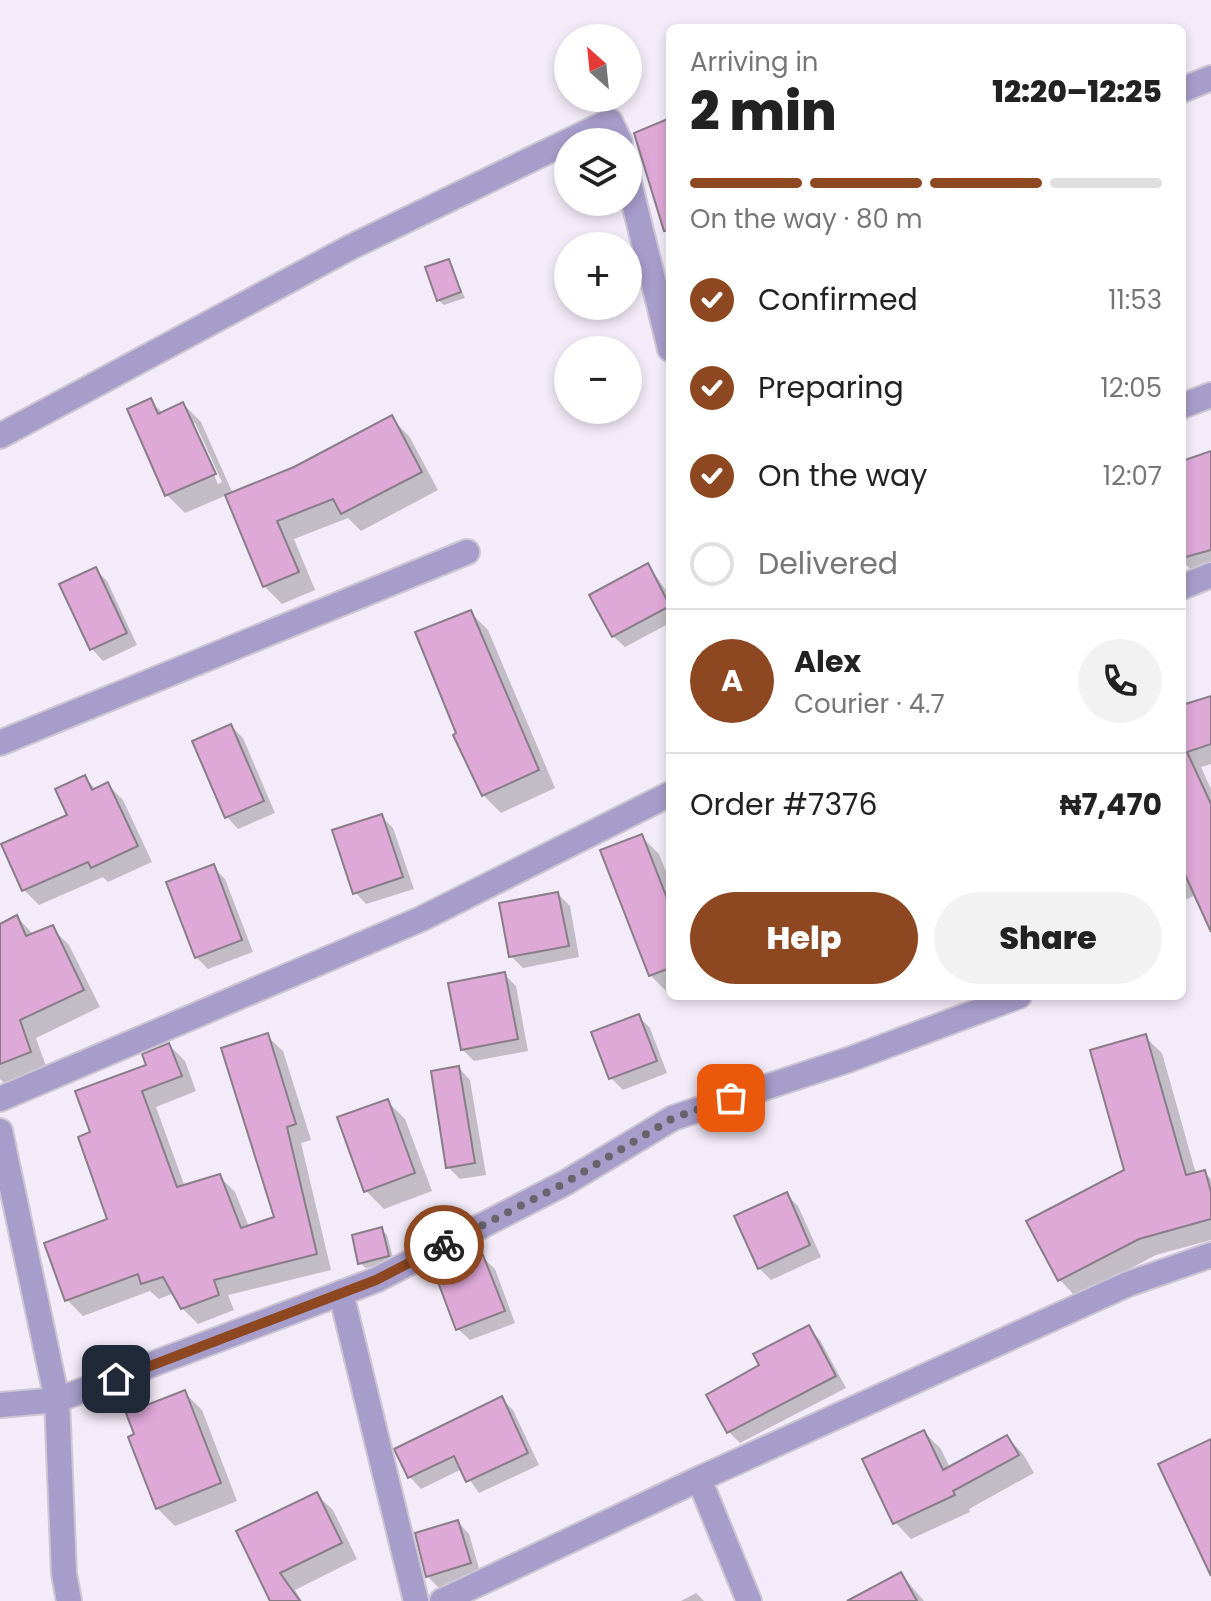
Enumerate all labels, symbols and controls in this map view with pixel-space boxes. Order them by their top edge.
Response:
north arrow [554,24,642,112]
map controls [554,24,642,424]
text: Arriving in [690,44,819,80]
text: 12:20–12:25 [992,70,1162,113]
text: 2 min [690,75,837,148]
button: layers [554,128,642,216]
text: On the way · 80 m [690,201,923,237]
button: + [554,232,642,320]
icon: check [690,278,734,322]
text: Confirmed [758,278,918,321]
text: 11:53 [1108,282,1162,318]
button: − [554,336,642,424]
icon: check [690,366,734,410]
text: Preparing [758,366,904,409]
text: 12:05 [1101,370,1162,406]
icon: check [690,454,734,498]
text: On the way [758,454,927,497]
text: 12:07 [1103,458,1162,494]
text: Delivered [758,542,898,585]
button: phone [1078,639,1162,723]
text: Alex [794,640,861,683]
text: A [721,659,743,702]
text: Courier · 4.7 [794,686,945,722]
text: Order #7376 [690,783,878,826]
text: ₦7,470 [1060,783,1162,826]
button: Help [690,892,918,984]
button: Share [934,892,1162,984]
pin [697,1064,765,1132]
icon: bag [709,1076,753,1120]
courier [404,1205,484,1285]
icon: bike [422,1223,466,1267]
pin [82,1345,150,1413]
icon: home [94,1357,138,1401]

